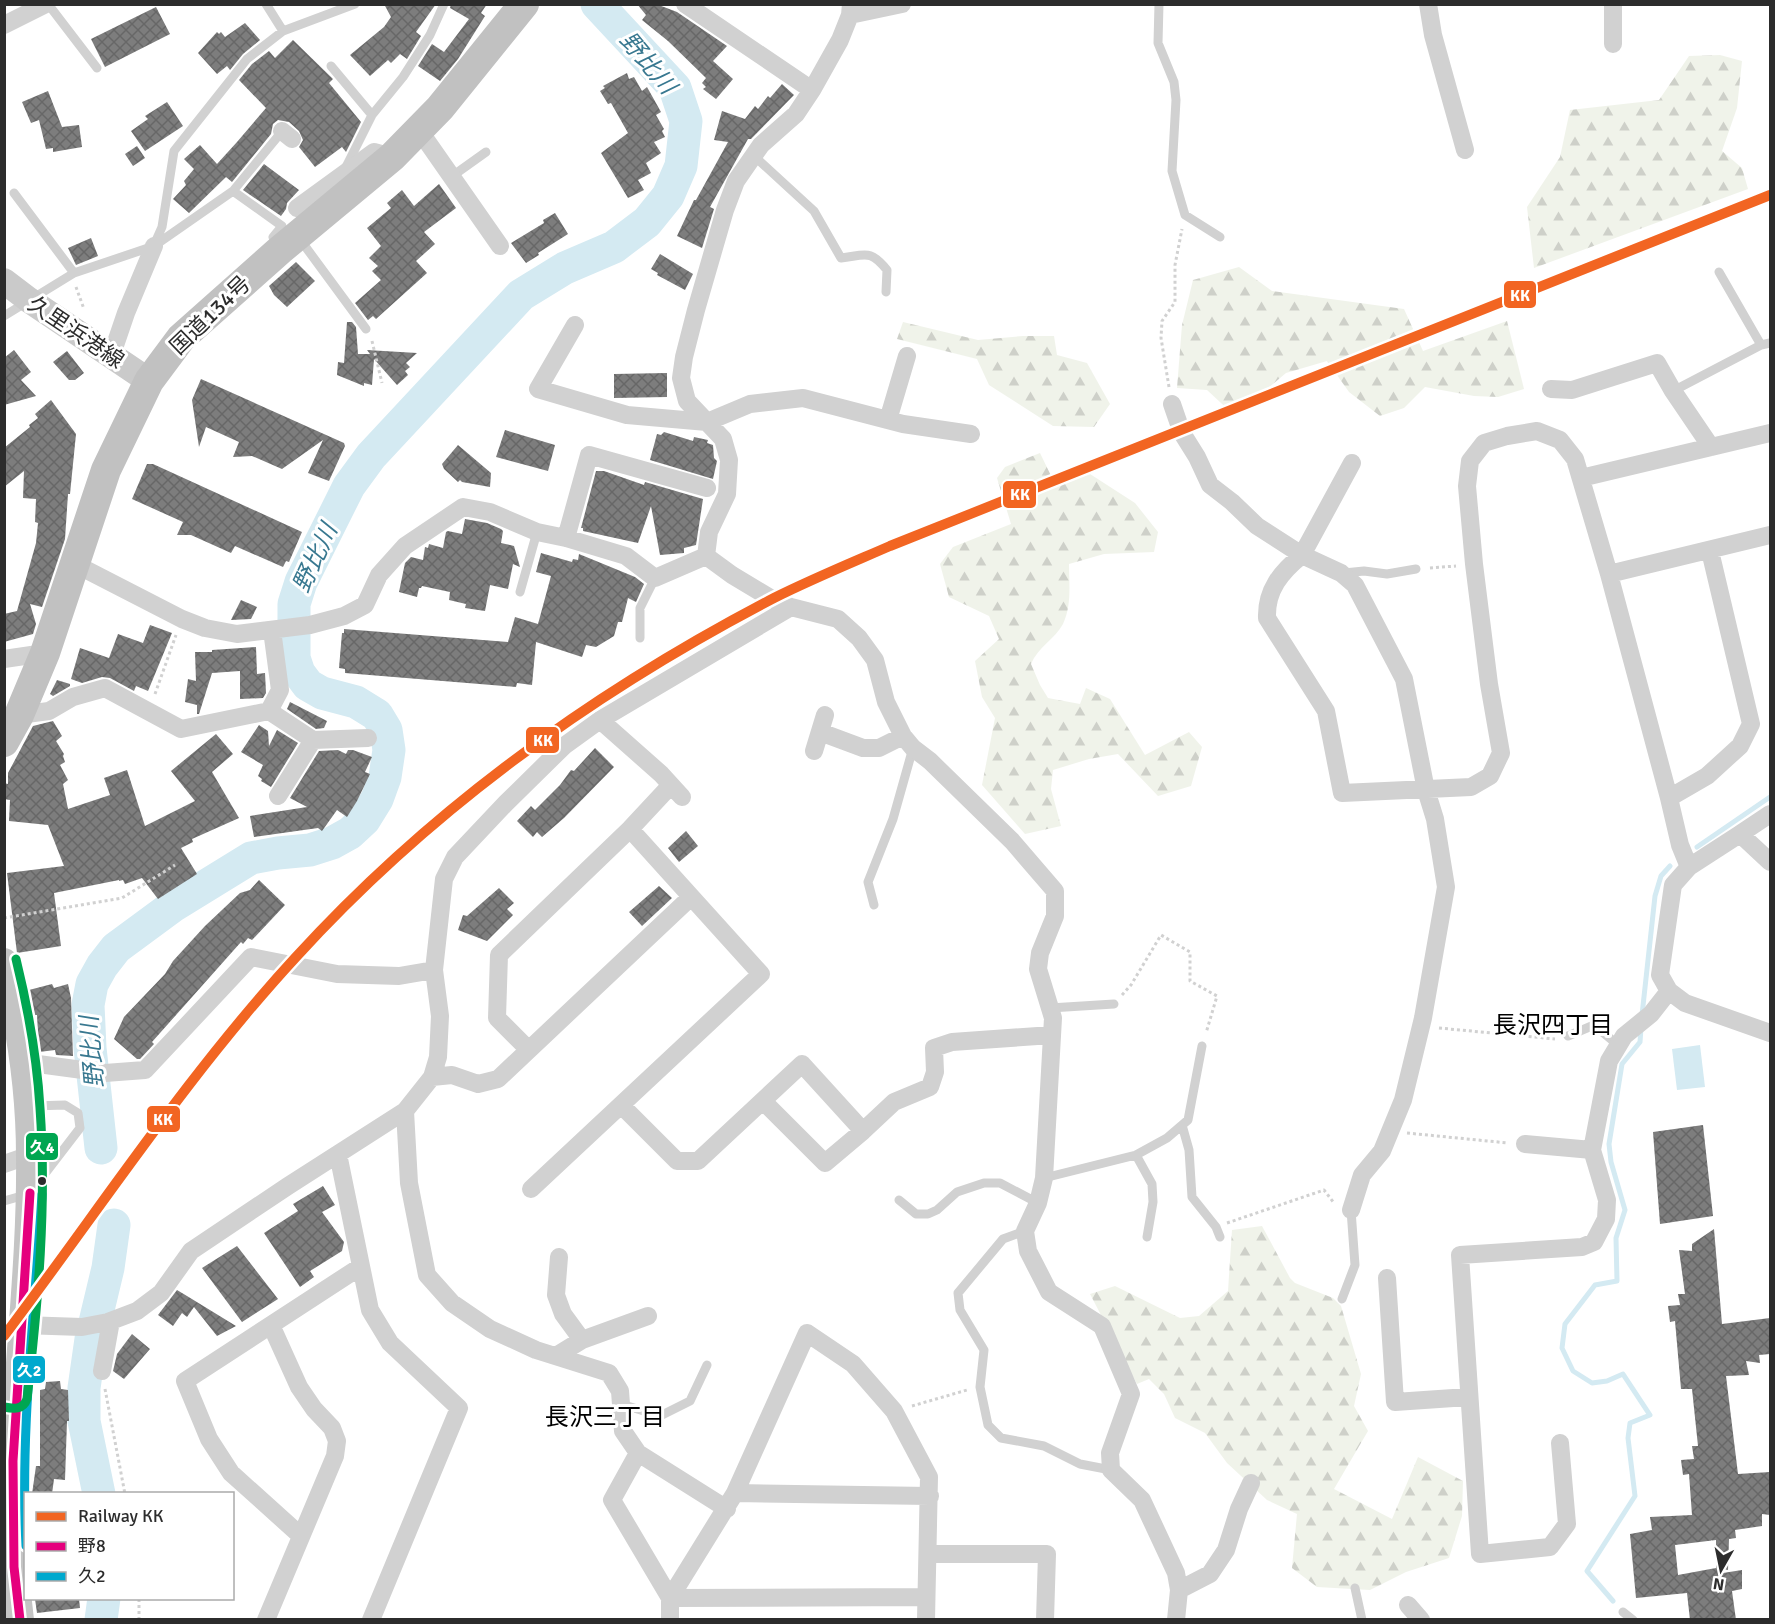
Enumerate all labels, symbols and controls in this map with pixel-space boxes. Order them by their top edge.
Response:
water label: 野比川 [613,26,685,103]
street label: 国道134号 [164,270,256,360]
line badge: KK [1503,280,1537,309]
text: KK [1510,286,1530,306]
street label: 久里浜港線 [23,290,129,374]
line badge: KK [1002,480,1037,509]
text: KK [1010,485,1030,505]
water label: 野比川 [286,516,345,597]
line badge: KK [525,726,560,754]
text: KK [533,731,553,751]
district label: 長沢四丁目 [1493,1010,1613,1040]
water label: 野比川 [74,1012,110,1089]
line badge: KK [146,1105,181,1133]
text: KK [153,1110,173,1130]
line badge: 久4 [25,1132,59,1161]
text: 久4 [30,1138,55,1158]
unlabelled marker [36,1175,48,1187]
line badge: 久2 [12,1355,46,1384]
text: 久2 [17,1361,41,1381]
district label: 長沢三丁目 [545,1402,665,1432]
legend [24,1492,234,1600]
text: Railway KK [78,1505,164,1527]
text: 野8 [78,1535,106,1557]
north arrow [1691,1540,1751,1600]
text: 久2 [78,1565,106,1587]
text: N [1712,1573,1726,1595]

